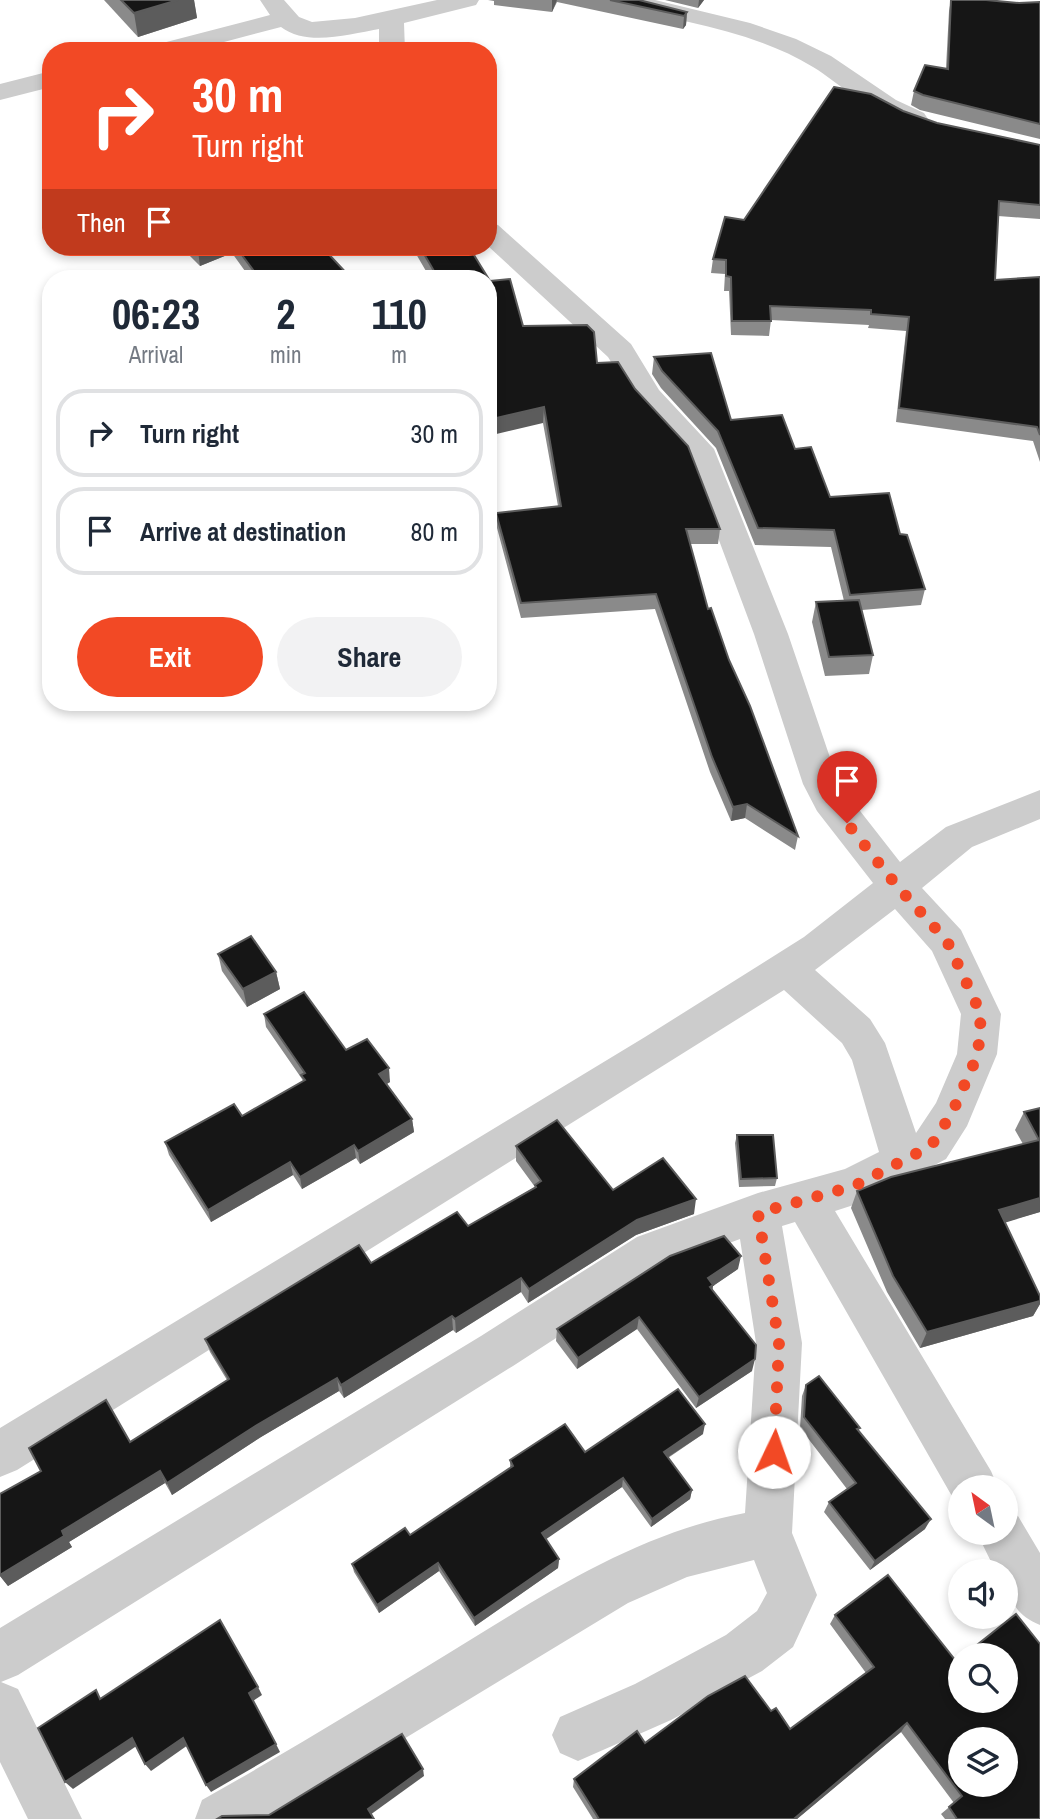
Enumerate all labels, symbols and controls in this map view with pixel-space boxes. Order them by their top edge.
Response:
text: 30 m [192,61,284,127]
icon: right [77,70,168,161]
text: Turn right [192,124,304,167]
icon: arrive [140,203,178,241]
text: Then [77,205,126,240]
text: 06:23 [112,286,200,342]
text: 2 [276,286,295,342]
text: 110 [371,286,427,342]
text: Arrival [129,339,183,370]
text: min [270,339,301,370]
text: m [391,339,407,370]
icon: right [81,414,119,452]
text: Turn right [140,416,239,451]
text: 30 m [411,416,458,451]
icon: arrive [81,512,119,550]
text: Arrive at destination [140,514,346,549]
text: 80 m [411,514,458,549]
button: Exit [77,617,263,697]
button: Share [277,617,462,697]
pin [817,751,877,823]
icon: arrive [828,762,866,800]
position arrow [737,1415,811,1489]
north arrow [948,1475,1018,1545]
map controls [948,1475,1018,1797]
button: sound [948,1559,1018,1629]
button: search [948,1643,1018,1713]
button: layers [948,1727,1018,1797]

